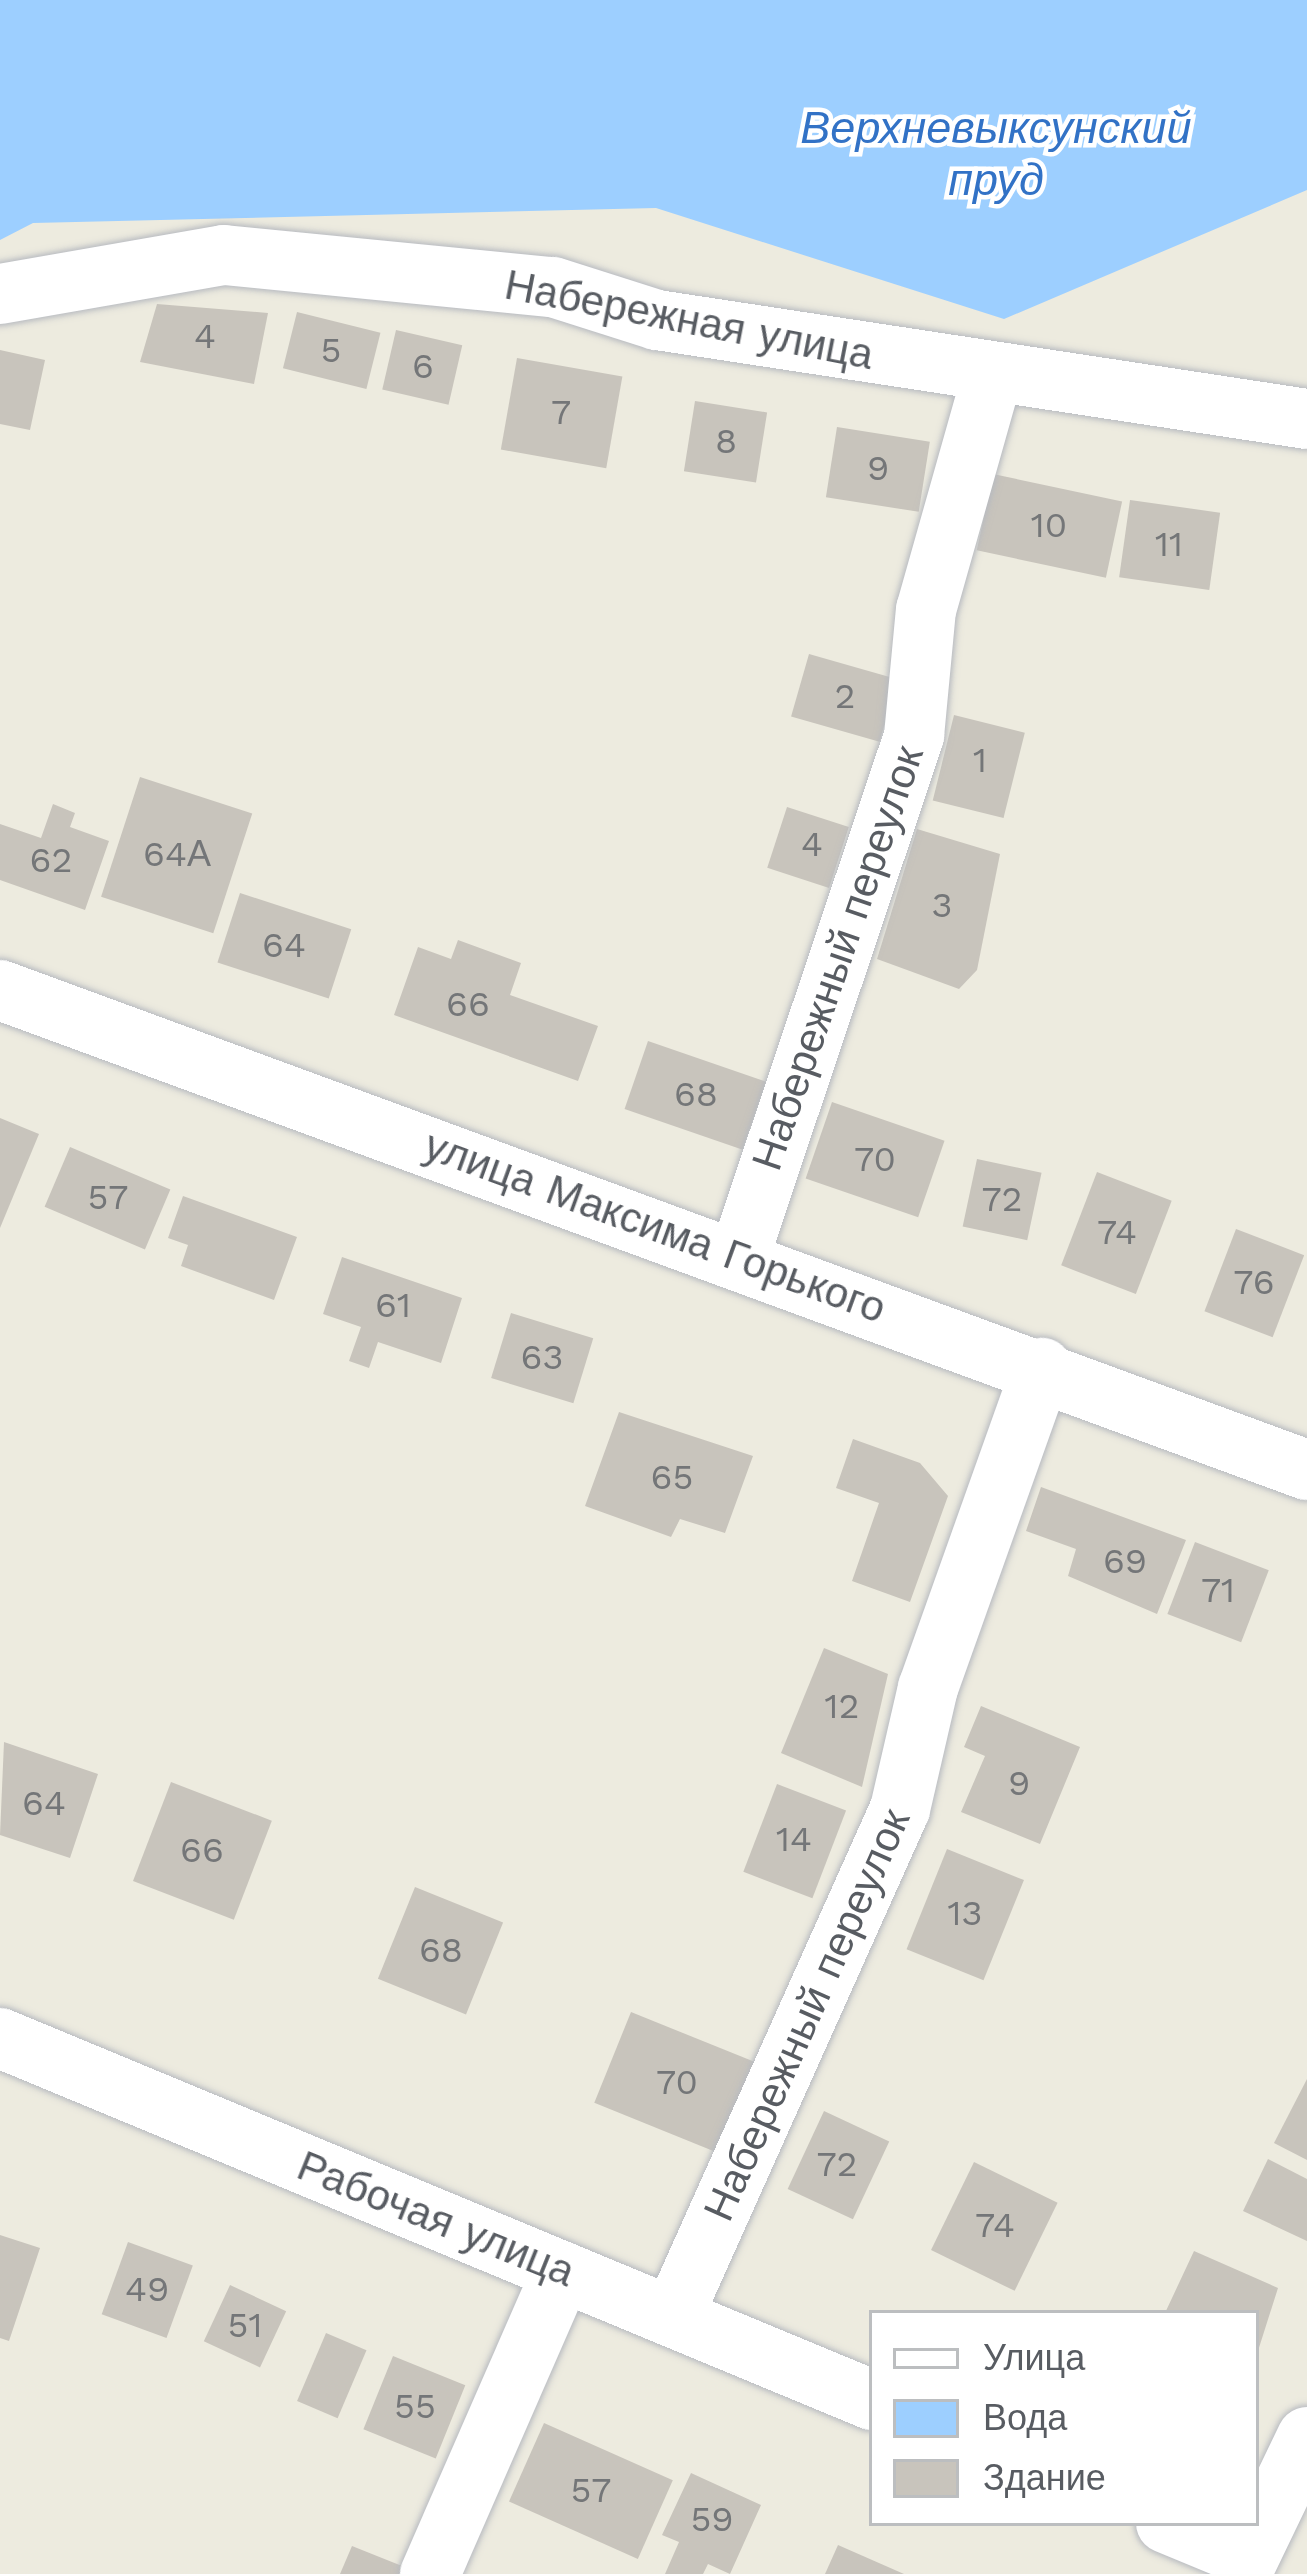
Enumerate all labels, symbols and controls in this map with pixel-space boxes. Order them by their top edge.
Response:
water label: Верхневыксунский пруд [800,101,1192,207]
street label: Набережная улица [501,260,877,380]
house number: 4 [194,315,216,359]
house number: 5 [321,329,341,373]
house number: 6 [412,345,434,389]
house number: 7 [551,391,571,435]
house number: 8 [715,420,737,464]
house number: 9 [867,447,889,491]
house number: 10 [1031,504,1067,548]
house number: 11 [1155,523,1183,567]
house number: 2 [835,675,855,719]
street label: Набережный переулок [742,739,934,1177]
house number: 1 [973,739,987,783]
house number: 4 [801,823,823,867]
house number: 64А [143,833,211,877]
house number: 62 [30,839,72,883]
house number: 3 [932,884,952,928]
house number: 64 [262,924,306,968]
house number: 66 [446,983,490,1027]
house number: 68 [674,1073,718,1117]
street label: улица Максима Горького [418,1120,892,1334]
house number: 70 [854,1138,896,1182]
house number: 57 [87,1176,129,1220]
house number: 72 [981,1178,1023,1222]
house number: 74 [1097,1211,1137,1255]
house number: 76 [1233,1261,1275,1305]
house number: 61 [375,1284,411,1328]
house number: 63 [521,1336,563,1380]
house number: 65 [651,1456,693,1500]
house number: 69 [1103,1540,1147,1584]
house number: 71 [1201,1569,1235,1613]
house number: 12 [824,1685,860,1729]
house number: 9 [1008,1762,1030,1806]
house number: 64 [22,1782,66,1826]
street label: Набережный переулок [693,1801,921,2229]
house number: 14 [776,1818,812,1862]
house number: 66 [180,1829,224,1873]
house number: 13 [947,1892,983,1936]
house number: 68 [419,1929,463,1973]
house number: 70 [656,2061,698,2105]
street label: Рабочая улица [290,2141,582,2297]
house number: 72 [816,2143,858,2187]
house number: 74 [975,2204,1015,2248]
house number: 49 [125,2268,169,2312]
house number: 51 [228,2304,262,2348]
legend [869,2310,1259,2526]
text: Улица [983,2337,1085,2379]
house number: 55 [394,2385,436,2429]
text: Вода [983,2397,1067,2439]
text: Здание [983,2457,1106,2499]
house number: 57 [570,2469,612,2513]
house number: 59 [690,2498,734,2542]

